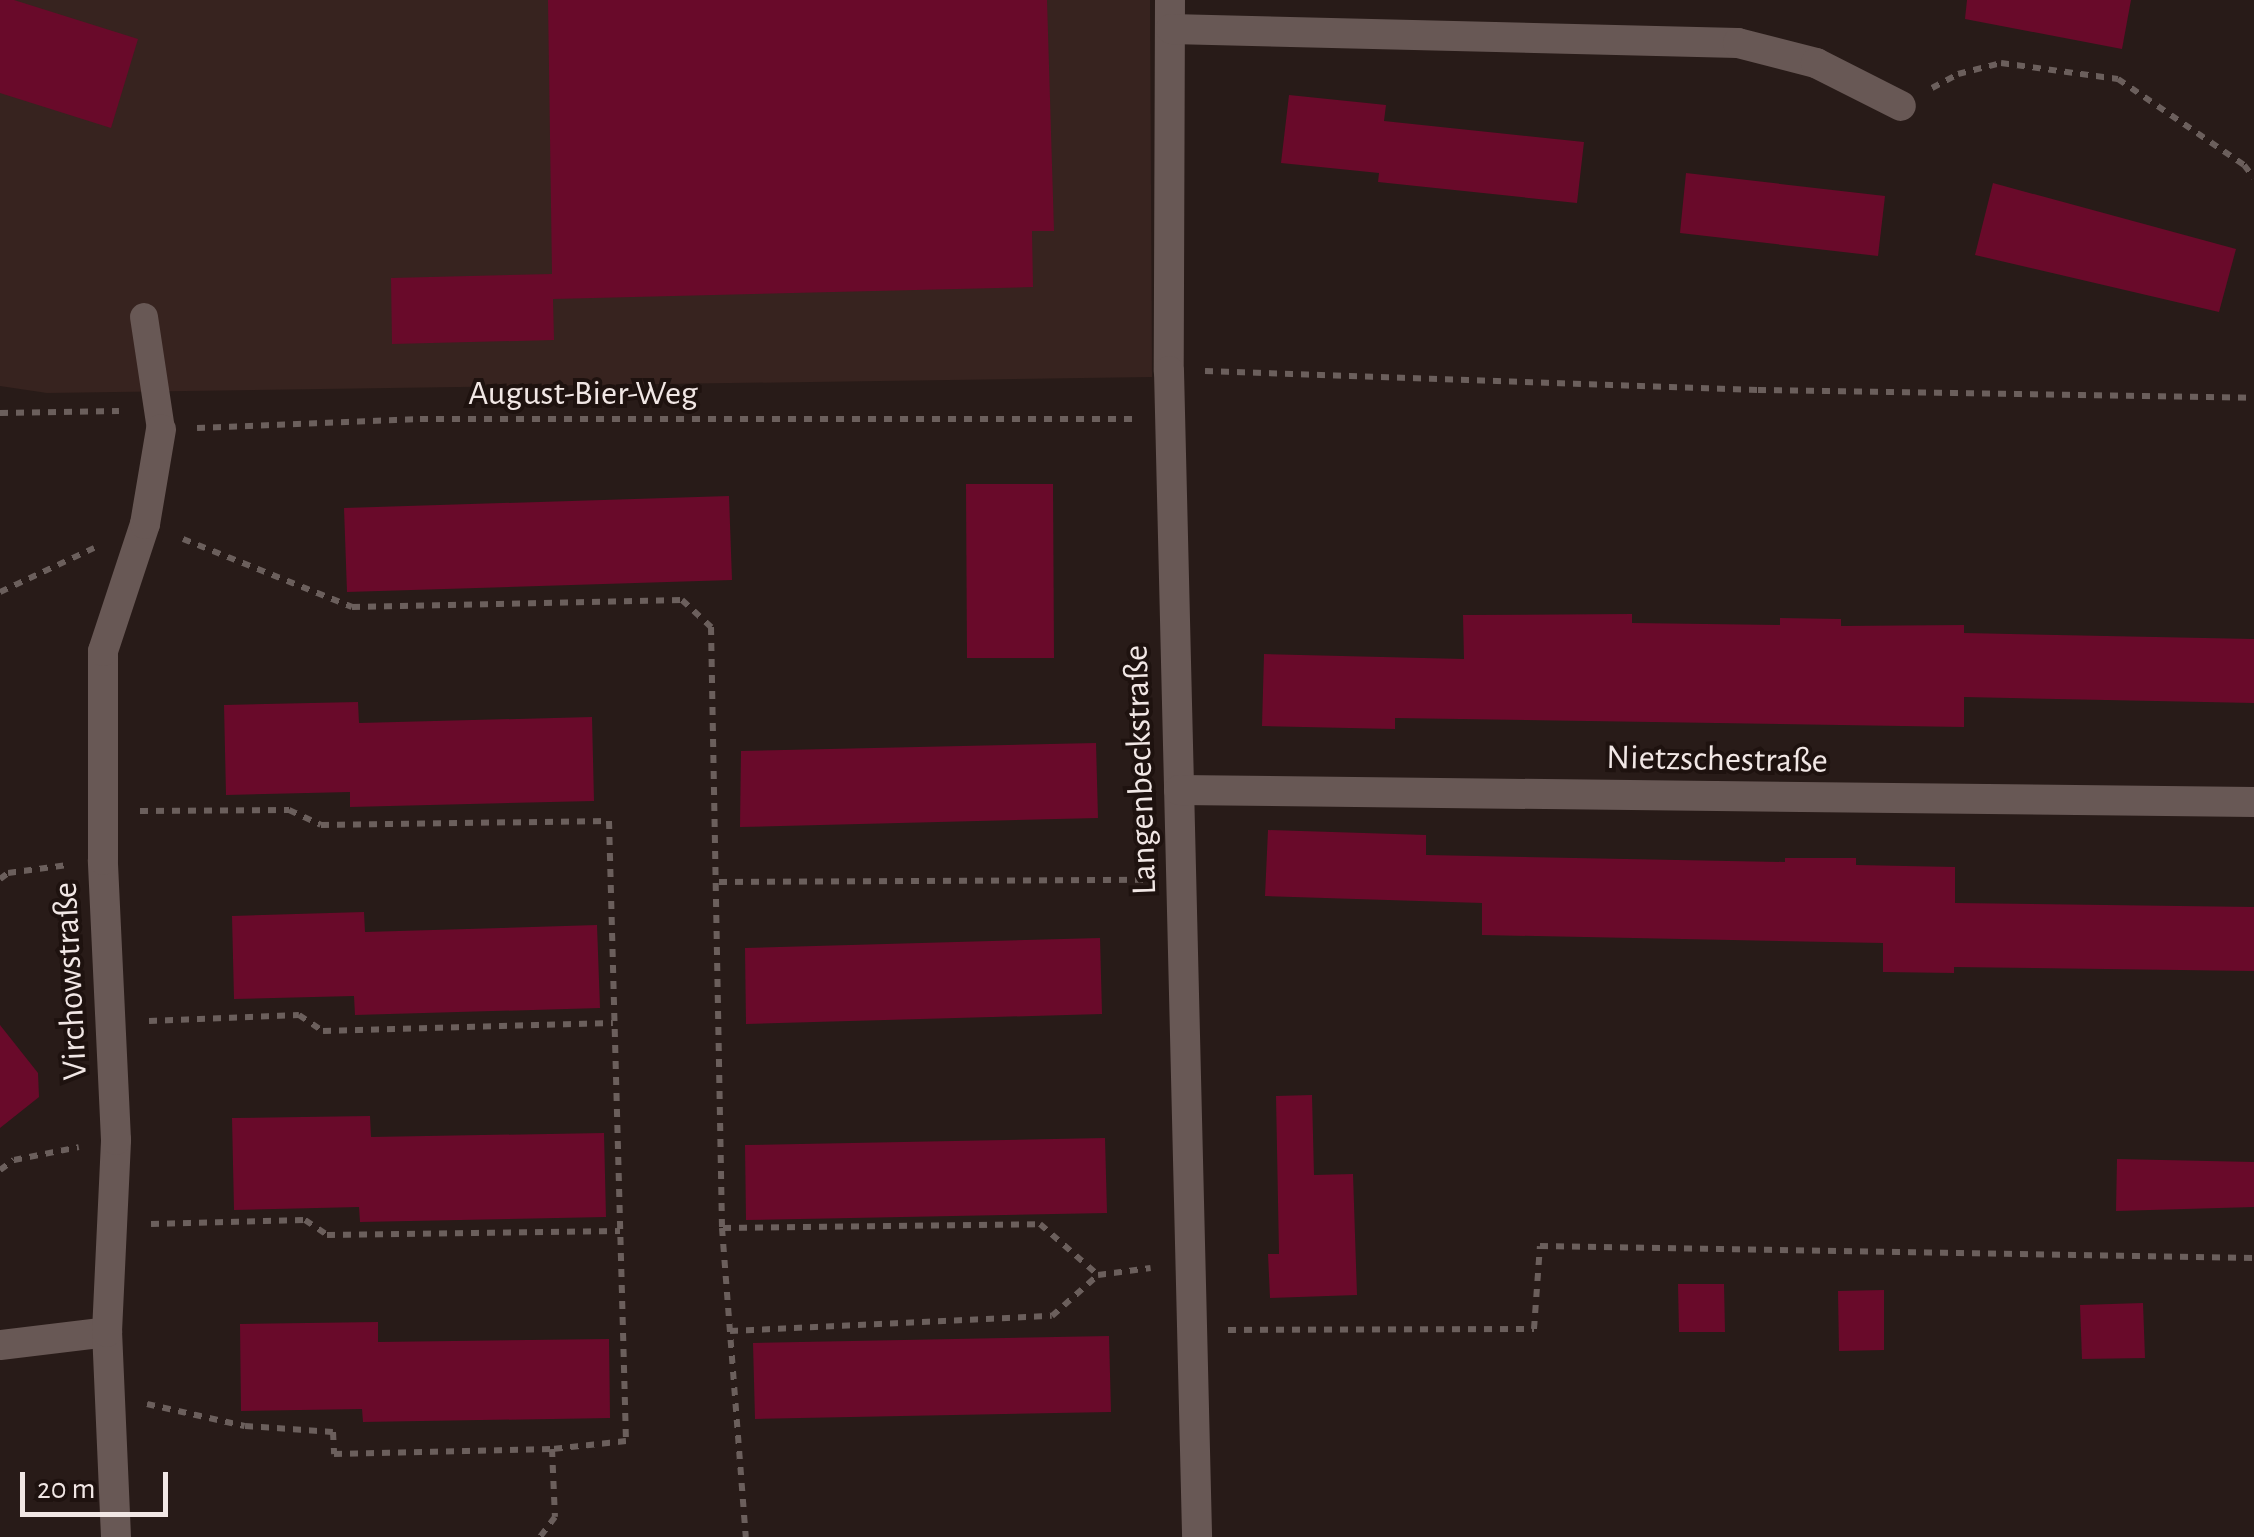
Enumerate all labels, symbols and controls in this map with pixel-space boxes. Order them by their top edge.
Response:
street label: August-Bier-Weg [468,373,698,415]
street label: Langenbeckstraße [1116,644,1166,896]
street label: Nietzschestraße [1606,737,1828,783]
street label: Virchowstraße [45,881,97,1081]
scale bar [25,1452,172,1514]
text: 20 m [37,1474,95,1504]

